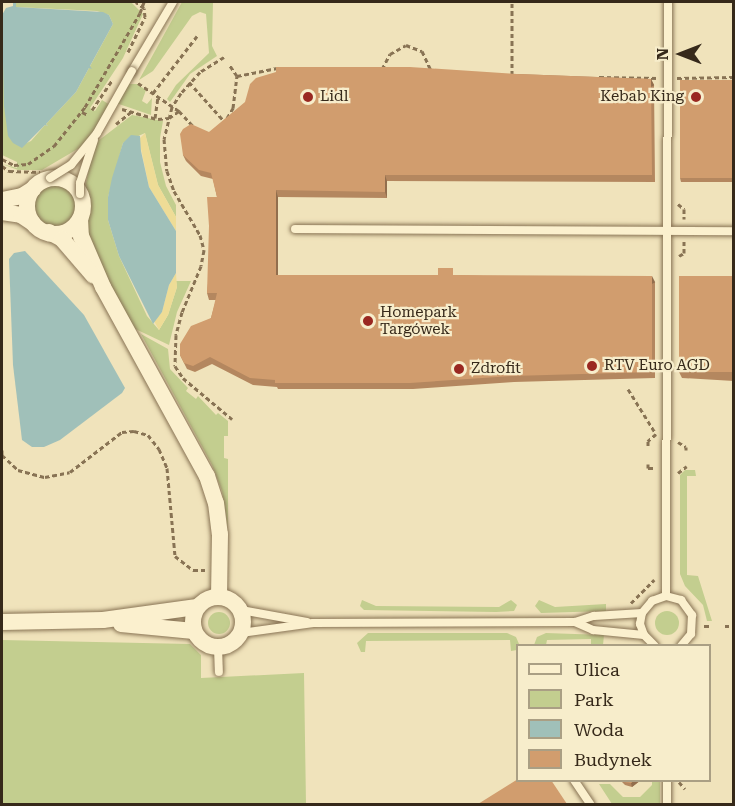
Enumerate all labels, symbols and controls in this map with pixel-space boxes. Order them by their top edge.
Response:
north arrow [651,24,711,84]
text: N [653,48,672,60]
place label: Lidl [320,88,348,106]
place label: Kebab King [600,88,684,106]
marker: Lidl [301,90,315,104]
marker: Kebab King [689,90,703,104]
place label: Homepark Targówek [380,303,457,338]
marker: Homepark Targówek [361,314,375,328]
place label: RTV Euro AGD [604,357,710,375]
marker: RTV Euro AGD [585,359,599,373]
place label: Zdrofit [471,360,521,378]
marker: Zdrofit [452,362,466,376]
legend [516,644,711,782]
text: Ulica [574,659,620,680]
text: Park [574,689,614,710]
text: Woda [574,719,624,740]
text: Budynek [574,749,652,770]

